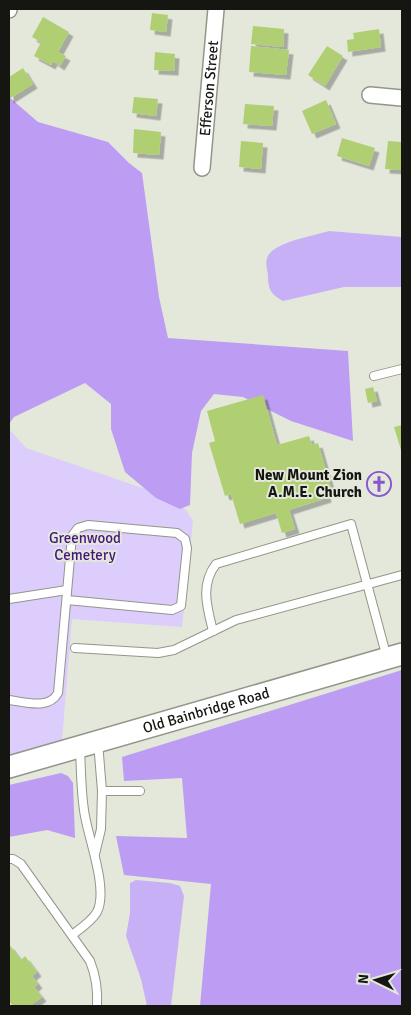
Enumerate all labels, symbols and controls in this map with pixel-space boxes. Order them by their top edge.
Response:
street label: Efferson Street [196,40,222,137]
place label: New Mount Zion A.M.E. Church [255,466,362,501]
church icon: New Mount Zion A.M.E. Church [366,471,392,497]
park label: Greenwood Cemetery [49,529,121,564]
street label: Old Bainbridge Road [141,684,272,737]
north arrow [351,955,401,1005]
text: N [355,973,372,985]

